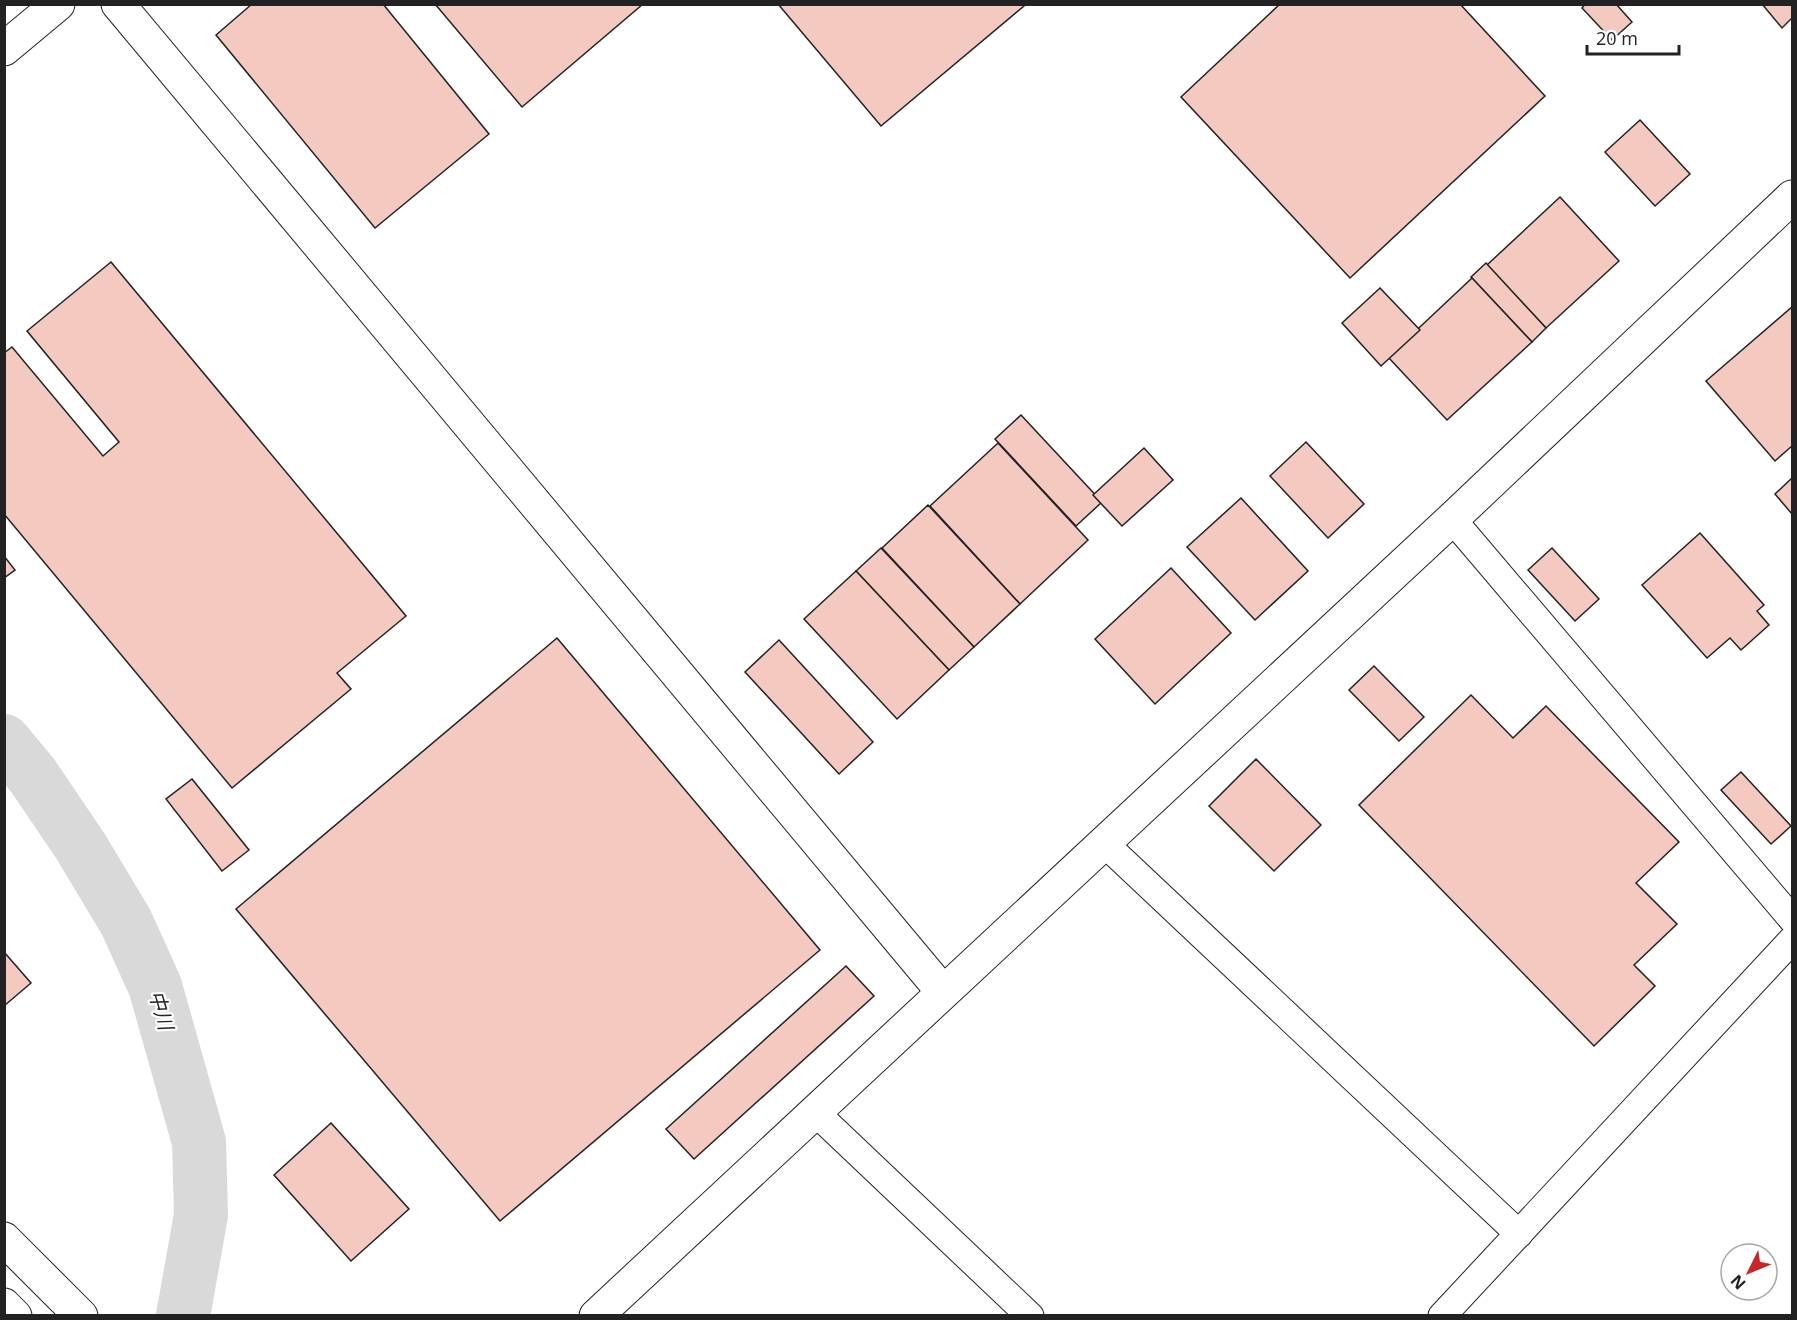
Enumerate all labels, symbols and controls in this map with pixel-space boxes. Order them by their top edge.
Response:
scale bar [1587,18,1678,56]
text: 20 m [1596,26,1638,50]
water label: 中川 [143,987,181,1035]
north arrow [1719,1242,1779,1302]
text: N [1726,1270,1751,1294]

